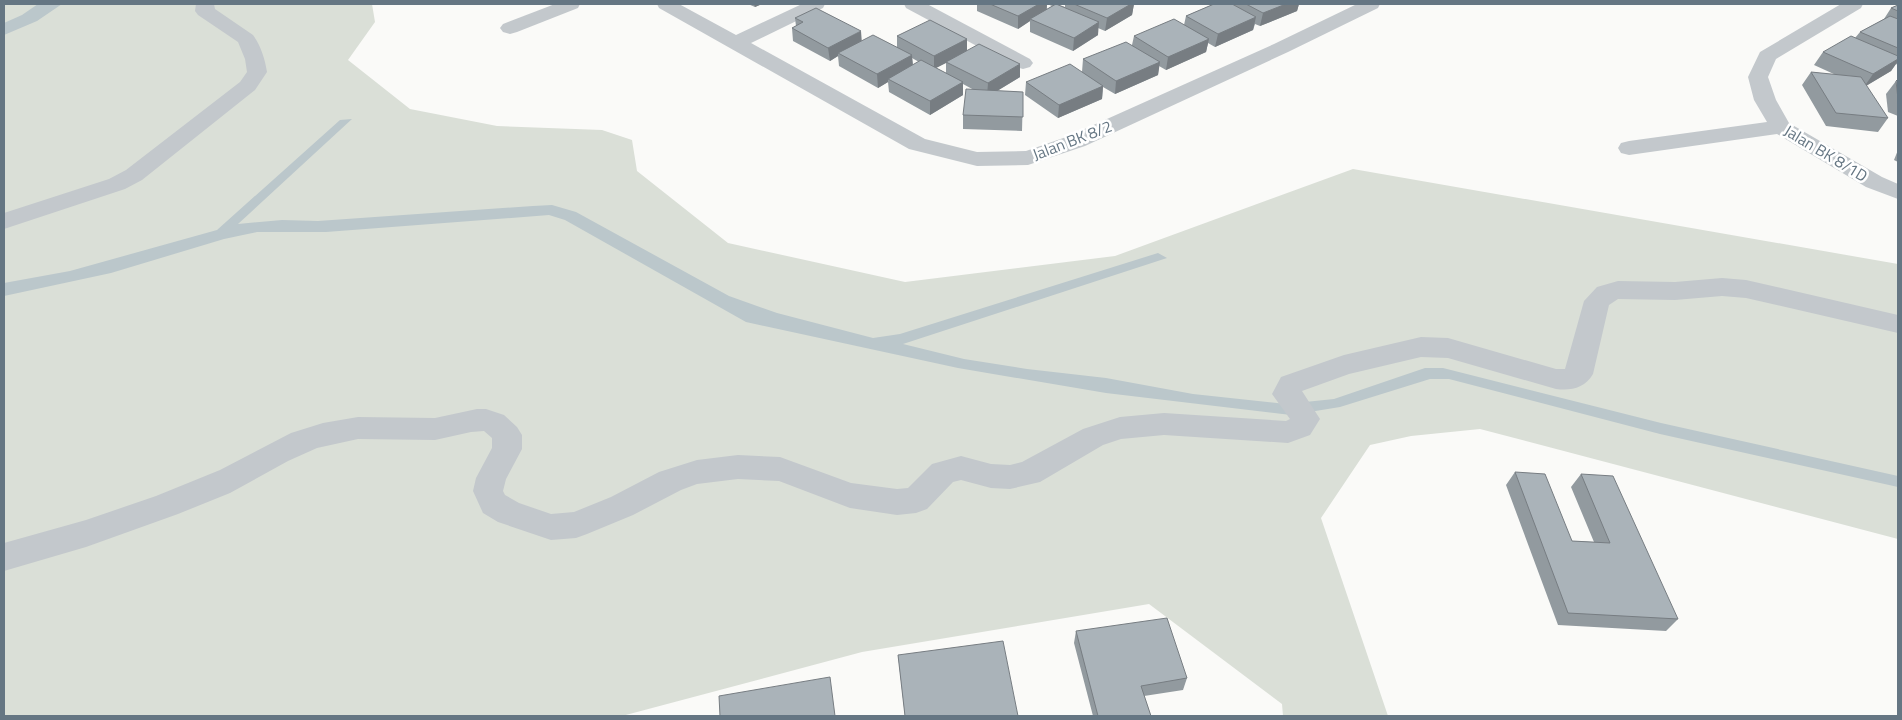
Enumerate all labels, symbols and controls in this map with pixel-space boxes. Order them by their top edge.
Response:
street label: Jalan BK 8/2 [1029,114,1115,166]
street label: Jalan BK 8/1D [1780,119,1872,187]

